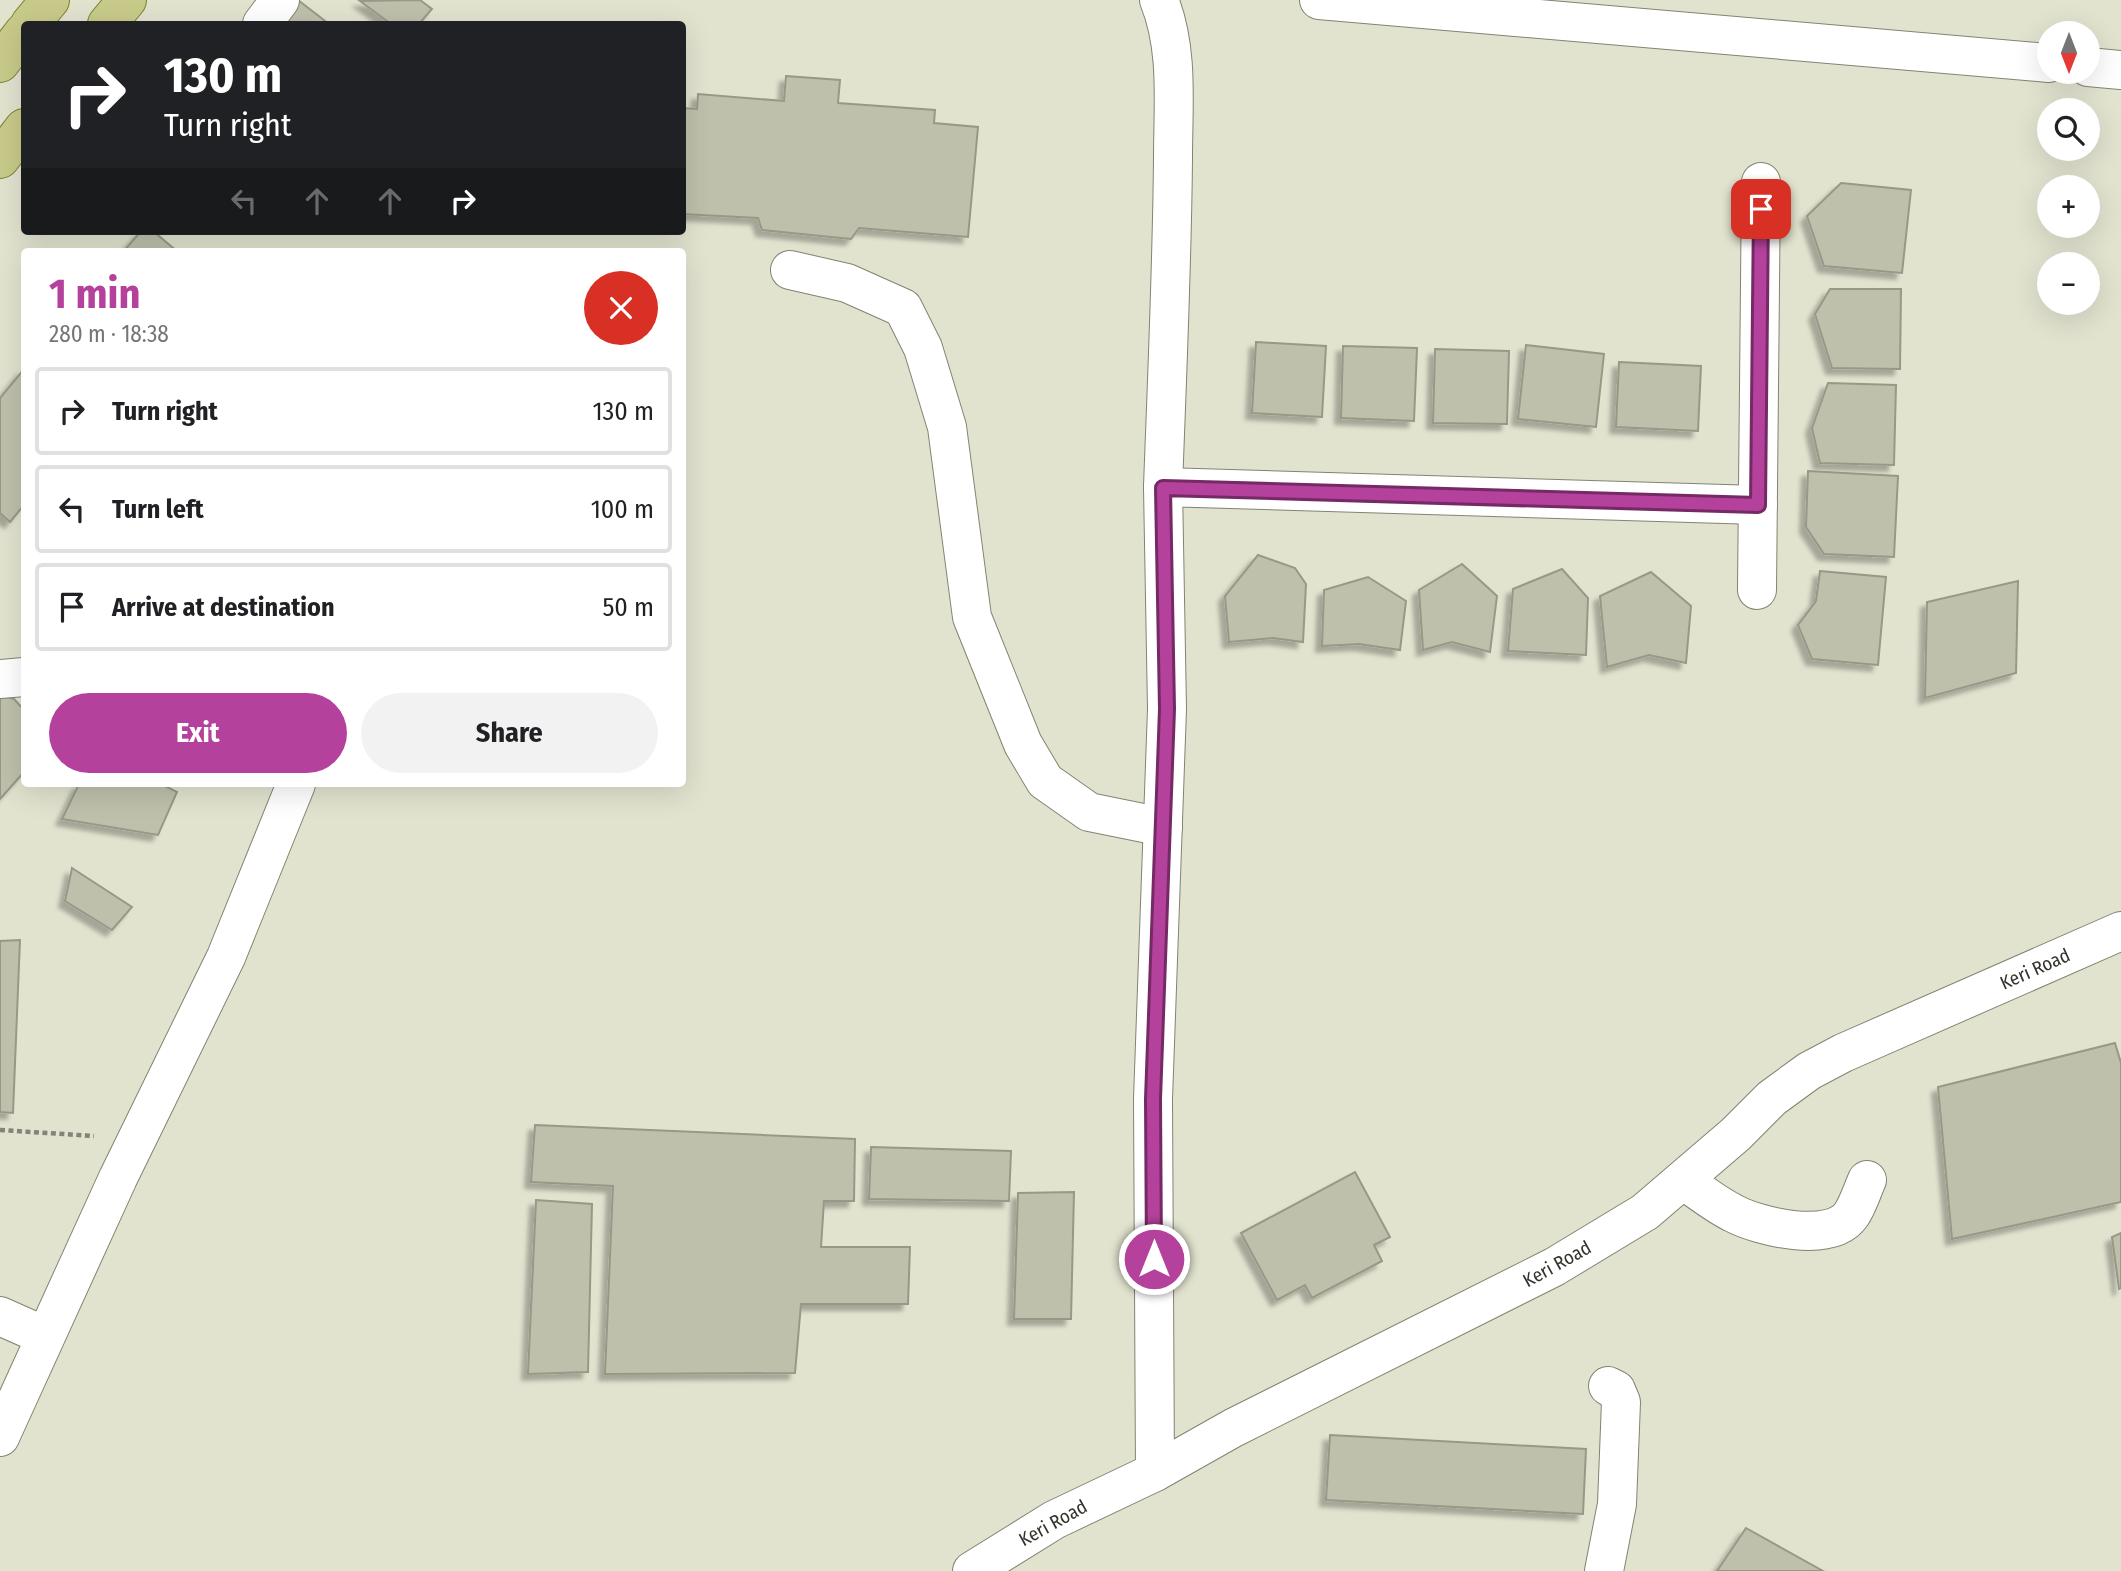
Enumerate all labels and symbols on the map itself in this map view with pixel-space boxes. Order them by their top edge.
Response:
north arrow [2037,21,2100,84]
pin [1731,179,1791,239]
street label: Keri Road [1996,943,2074,995]
position arrow [1117,1222,1191,1296]
street label: Keri Road [1519,1236,1595,1292]
street label: Keri Road [1015,1495,1091,1551]

